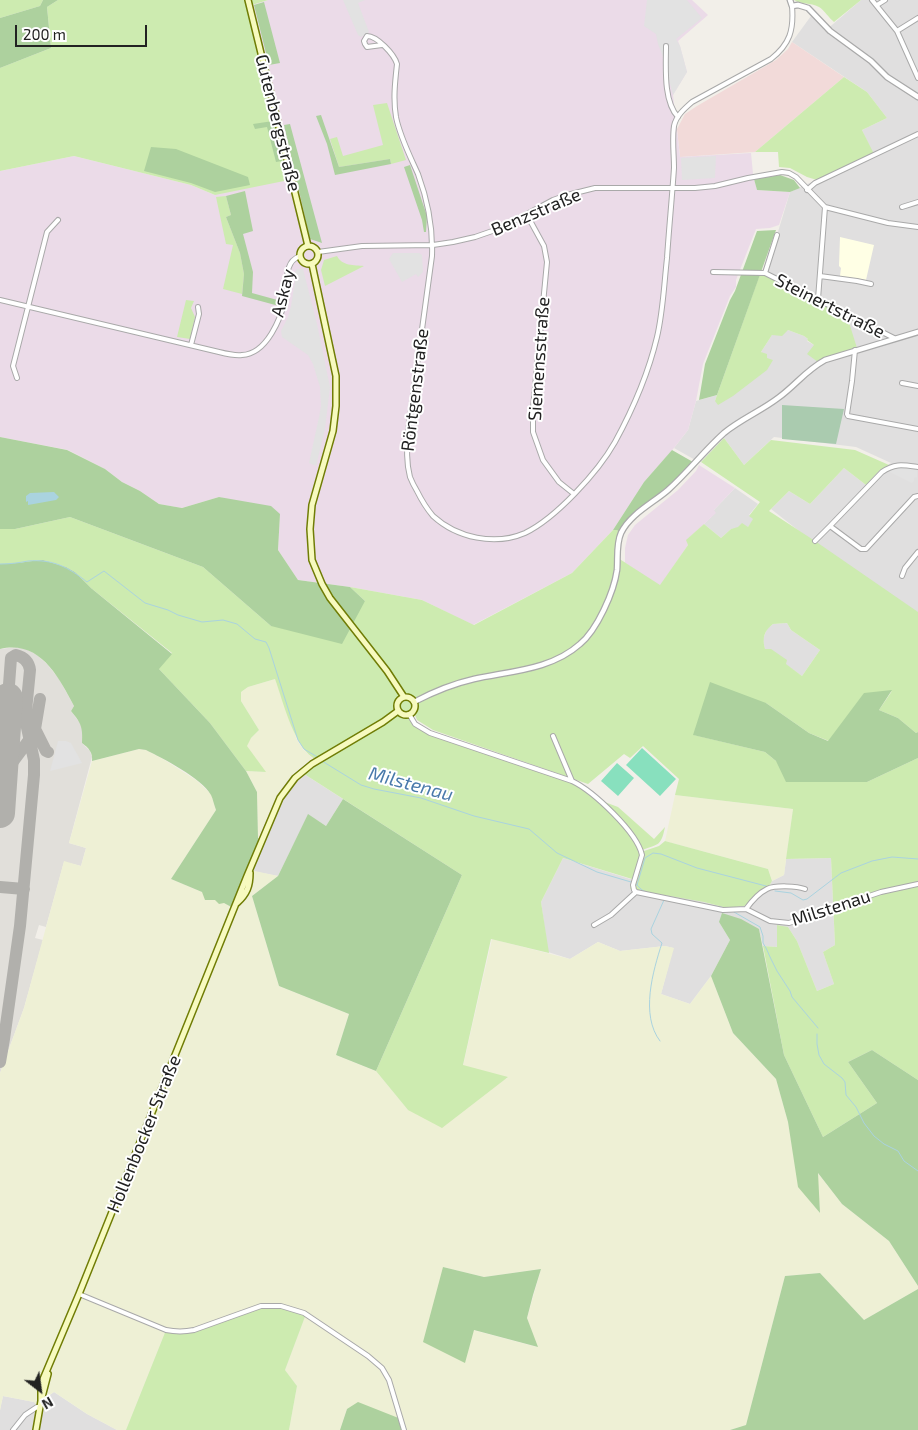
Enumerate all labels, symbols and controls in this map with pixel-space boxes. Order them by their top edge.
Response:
scale bar [18,15,150,47]
text: 200 m [23,25,66,43]
street label: Gutenbergstraße [251,52,305,194]
street label: Benzstraße [488,183,584,241]
street label: Askay [267,267,299,319]
street label: Steinertstraße [772,269,888,343]
street label: Siemensstraße [524,296,554,422]
street label: Röntgenstraße [397,327,433,453]
water label: Milstenau [366,762,456,806]
street label: Milstenau [789,885,873,931]
street label: Hollenbocker Straße [103,1052,185,1216]
north arrow [15,1365,65,1415]
text: N [39,1394,56,1413]

